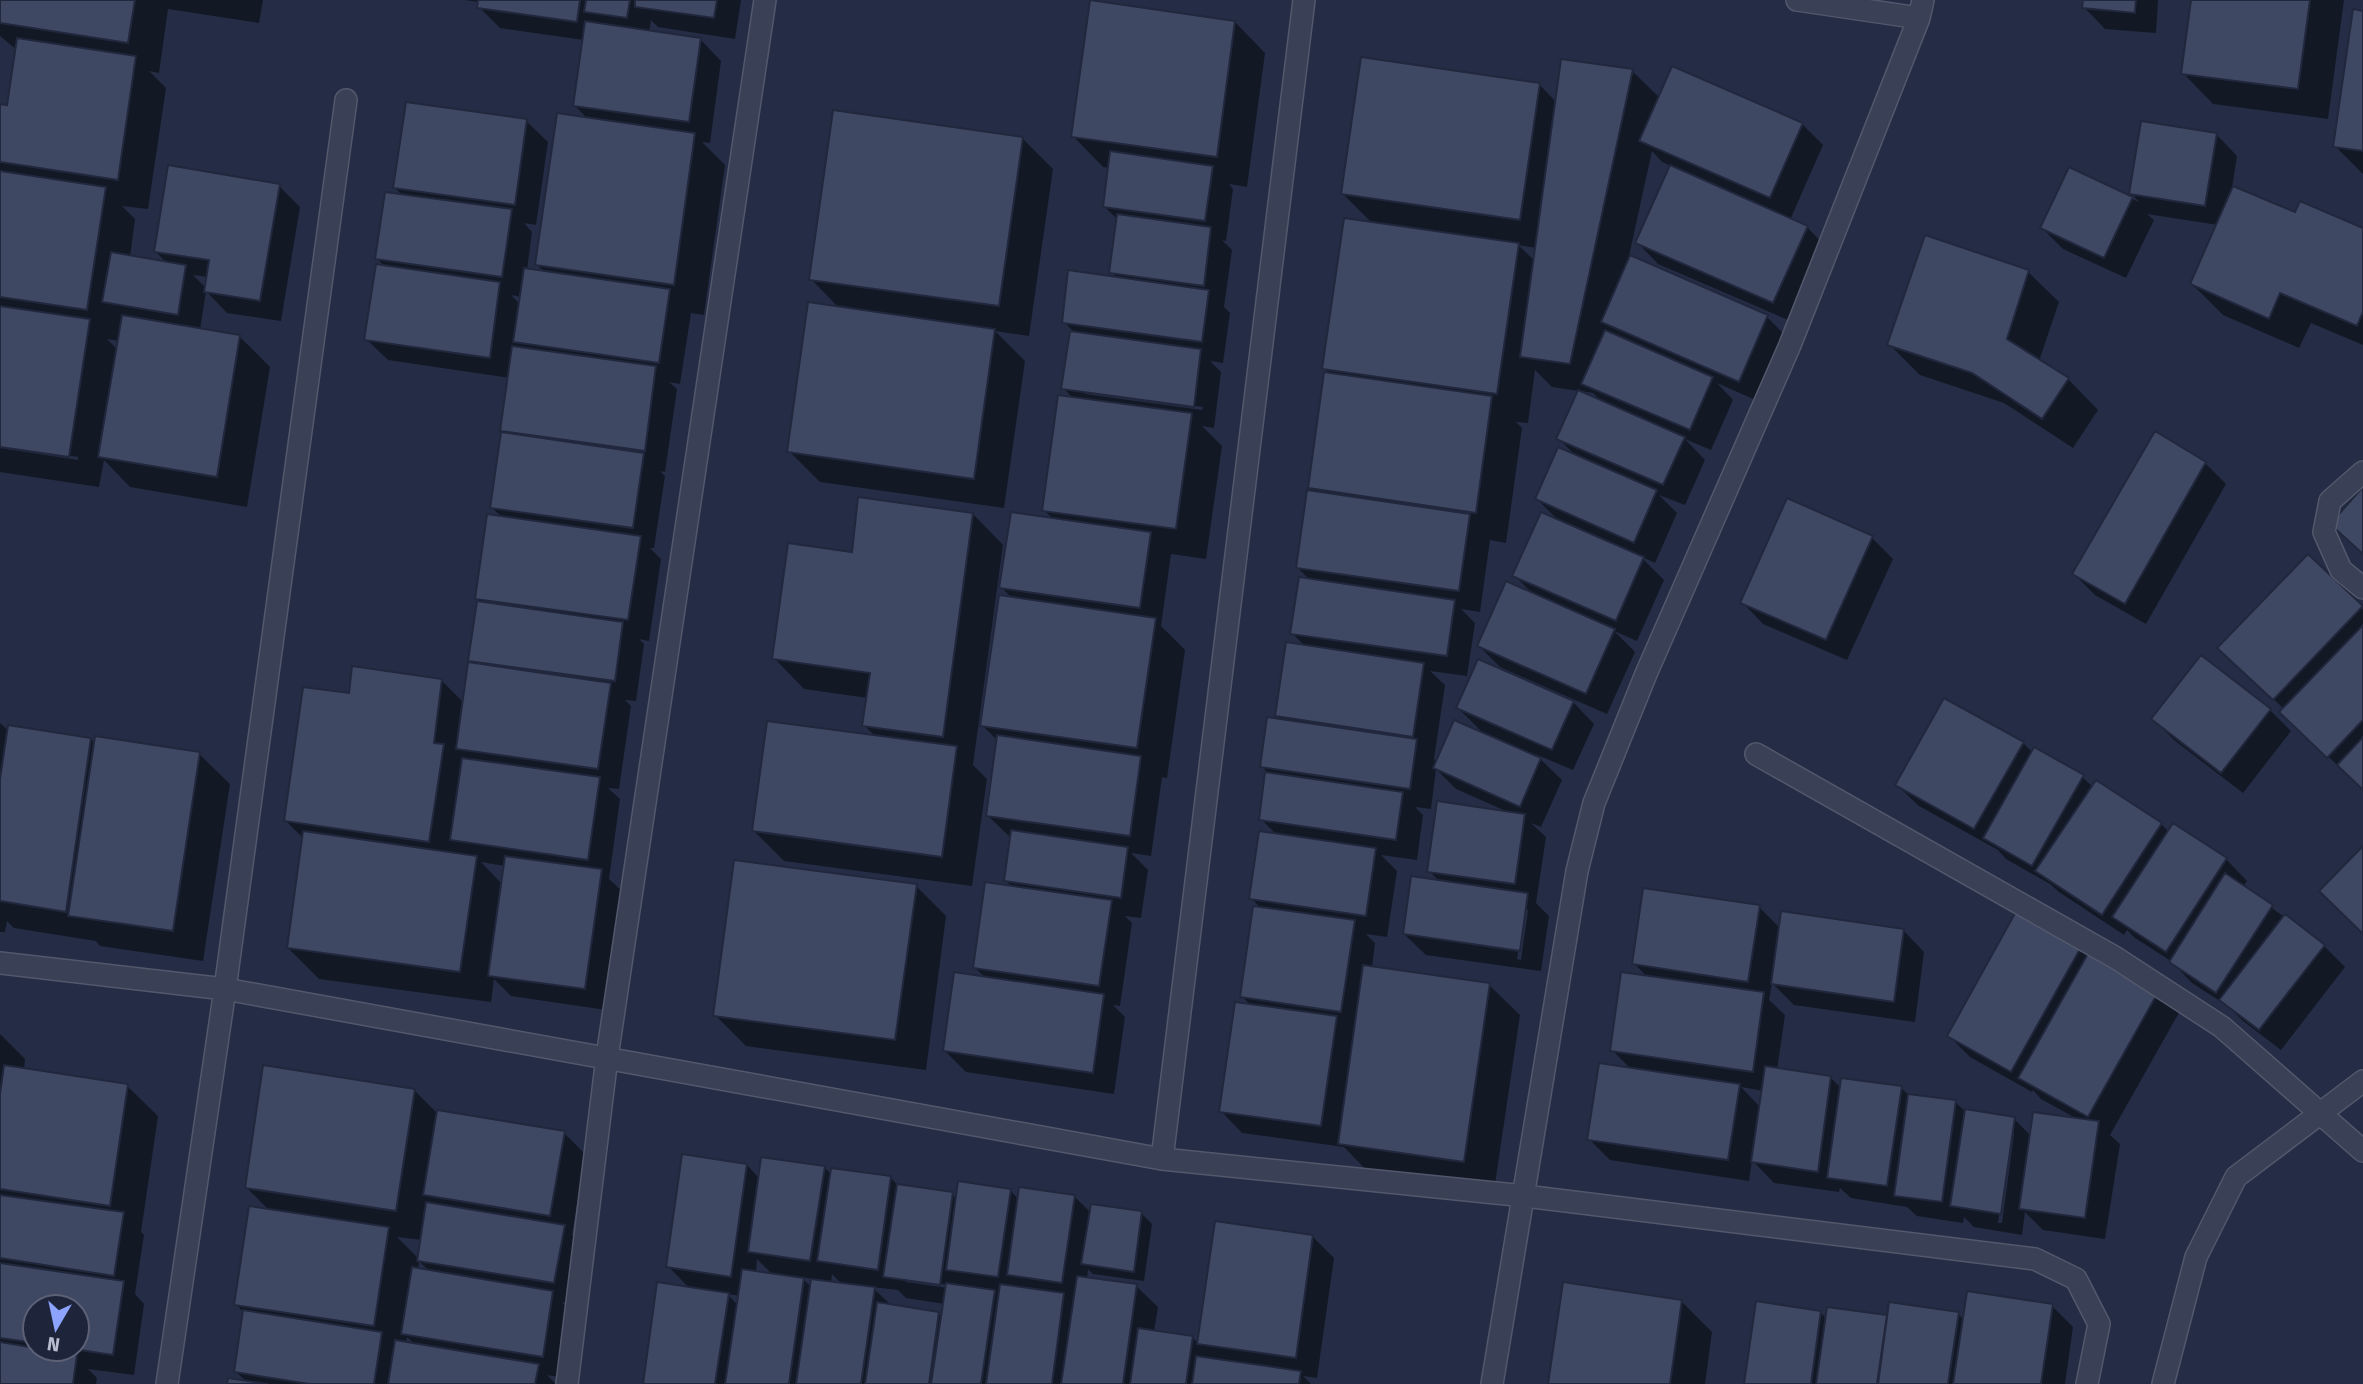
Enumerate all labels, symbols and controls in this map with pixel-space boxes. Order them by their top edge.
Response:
north arrow [21,1293,91,1363]
text: N [45,1332,61,1357]

